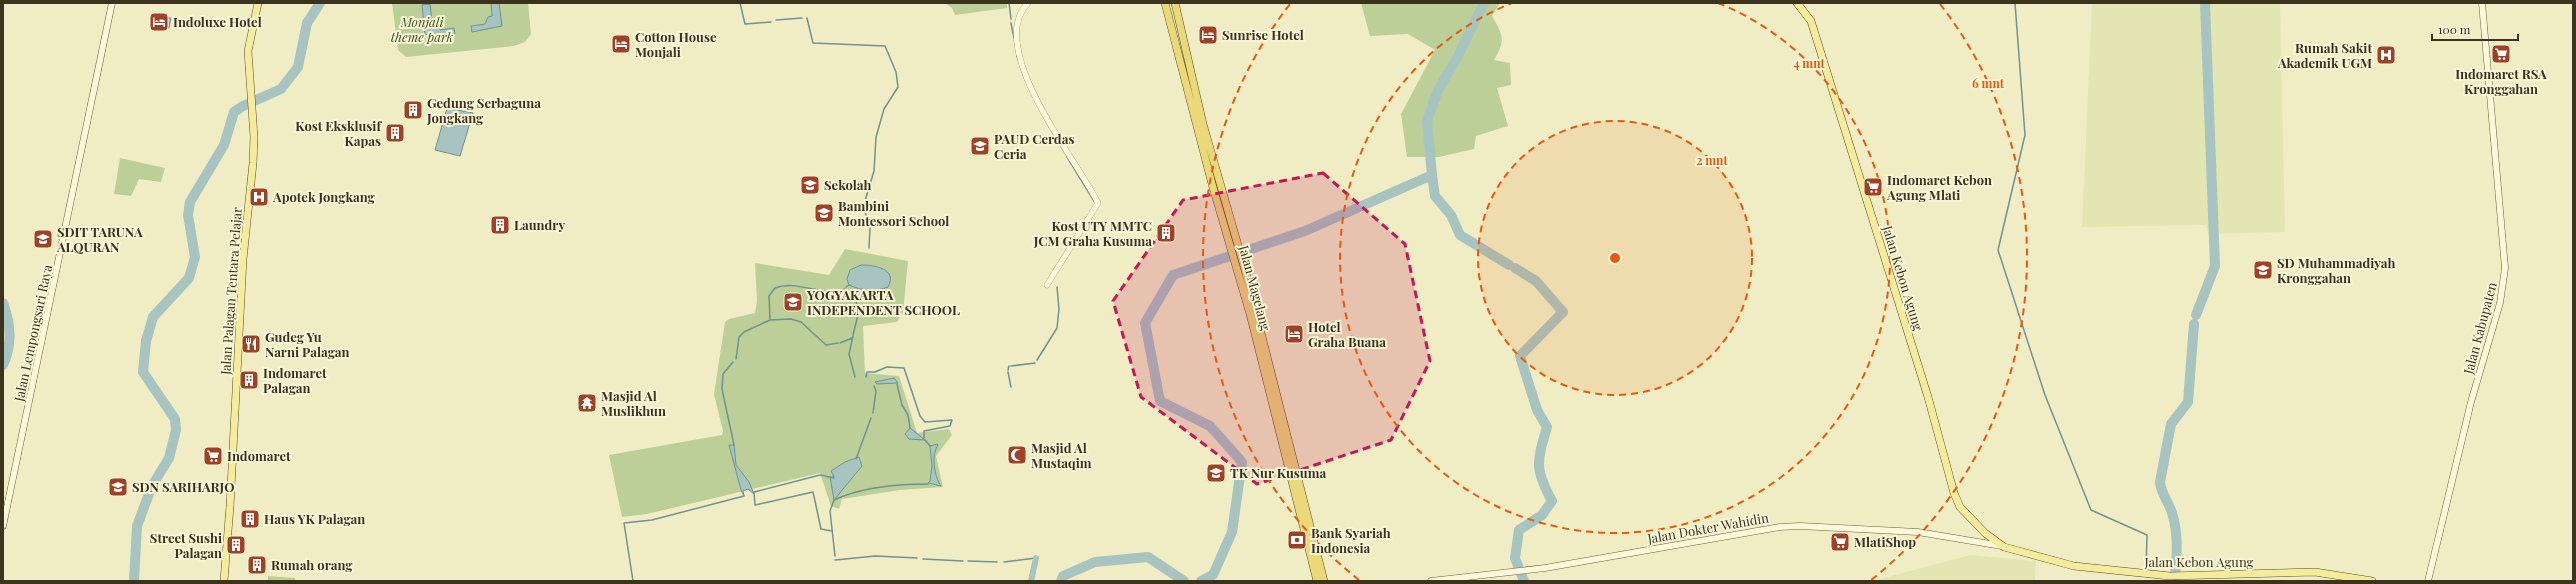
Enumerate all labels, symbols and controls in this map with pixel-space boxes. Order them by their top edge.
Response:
hotel icon: Indoluxe Hotel [148,11,170,33]
place label: Indoluxe Hotel [173,13,262,30]
park label: Monjali theme park [391,13,454,45]
scale bar [2432,16,2518,42]
text: 100 m [2438,21,2471,37]
hotel icon: Sunrise Hotel [1197,24,1219,46]
place label: Sunrise Hotel [1222,26,1304,43]
place label: Cotton House Monjali [635,28,717,60]
hotel icon: Cotton House Monjali [610,33,632,55]
place label: Rumah Sakit Akademik UGM [2277,39,2372,71]
supermarket icon: Indomaret RSA Kronggahan [2490,43,2512,65]
hospital icon: Rumah Sakit Akademik UGM [2375,44,2397,66]
text: 4 mnt [1793,55,1825,71]
place label: Indomaret RSA Kronggahan [2455,65,2547,97]
text: 6 mnt [1972,75,2005,91]
place label: Gedung Serbaguna Jongkang [426,94,541,126]
building icon: Gedung Serbaguna Jongkang [402,99,424,121]
place label: Kost Eksklusif Kapas [295,117,382,149]
building icon: Kost Eksklusif Kapas [384,122,406,144]
place label: PAUD Cerdas Ceria [994,130,1074,162]
school or university icon: PAUD Cerdas Ceria [969,135,991,157]
text: 2 mnt [1696,152,1728,168]
place label: Indomaret Kebon Agung Mlati [1886,171,1992,203]
school or university icon: Sekolah [799,174,821,196]
place label: Sekolah [824,176,871,193]
supermarket icon: Indomaret Kebon Agung Mlati [1862,176,1884,198]
hospital icon: Apotek Jongkang [248,186,270,208]
place label: Apotek Jongkang [272,188,376,205]
place label: Bambini Montessori School [838,197,949,229]
school or university icon: Bambini Montessori School [813,202,835,224]
street label: Jalan Palagan Tentara Pelajar [216,206,245,376]
building icon: Laundry [489,214,511,236]
place label: Laundry [514,216,565,233]
place label: Kost UTY MMTC JCM Graha Kusuma [1033,217,1152,249]
building icon: Kost UTY MMTC JCM Graha Kusuma [1155,222,1177,244]
street label: Jalan Kebon Agung [1879,222,1928,332]
place label: SDIT TARUNA ALQURAN [56,223,143,255]
school or university icon: SDIT TARUNA ALQURAN [32,228,54,250]
street label: Jalan Magelang [1236,243,1275,332]
centre of rings [1608,251,1622,265]
place label: SD Muhammadiyah Kronggahan [2277,254,2396,286]
school or university icon: SD Muhammadiyah Kronggahan [2252,259,2274,281]
street label: Jalan Lempongsari Raya [9,262,55,404]
street label: Jalan Kabupaten [2459,280,2500,377]
place label: YOGYAKARTA INDEPENDENT SCHOOL [806,286,960,318]
school or university icon: YOGYAKARTA INDEPENDENT SCHOOL [782,291,804,313]
place label: Hotel Graha Buana [1308,318,1386,350]
hotel icon: Hotel Graha Buana [1283,323,1305,345]
place label: Gudeg Yu Narni Palagan [265,328,350,360]
restaurant icon: Gudeg Yu Narni Palagan [240,333,262,355]
place label: Indomaret Palagan [263,364,327,396]
building icon: Indomaret Palagan [238,369,260,391]
place label: Masjid Al Muslikhun [601,387,666,419]
temple icon: Masjid Al Muslikhun [576,392,598,414]
place label: Masjid Al Mustaqim [1031,439,1092,471]
mosque icon: Masjid Al Mustaqim [1006,444,1028,466]
supermarket icon: Indomaret [202,445,224,467]
place label: Indomaret [227,447,291,464]
school or university icon: TK Nur Kusuma [1205,462,1227,484]
place label: TK Nur Kusuma [1230,464,1326,481]
school or university icon: SDN SARIHARJO [107,476,129,498]
place label: SDN SARIHARJO [132,478,234,495]
building icon: Haus YK Palagan [239,508,261,530]
street label: Jalan Dokter Wahidin [1645,508,1770,547]
place label: Haus YK Palagan [264,510,365,527]
place label: Bank Syariah Indonesia [1311,524,1391,556]
place label: Street Sushi Palagan [150,529,222,561]
bank icon: Bank Syariah Indonesia [1286,529,1308,551]
supermarket icon: MlatiShop [1829,531,1851,553]
place label: MlatiShop [1854,533,1916,550]
building icon: Street Sushi Palagan [225,534,247,556]
street label: Jalan Kebon Agung [2144,553,2254,570]
building icon: Rumah orang [246,554,268,576]
place label: Rumah orang [271,556,353,573]

